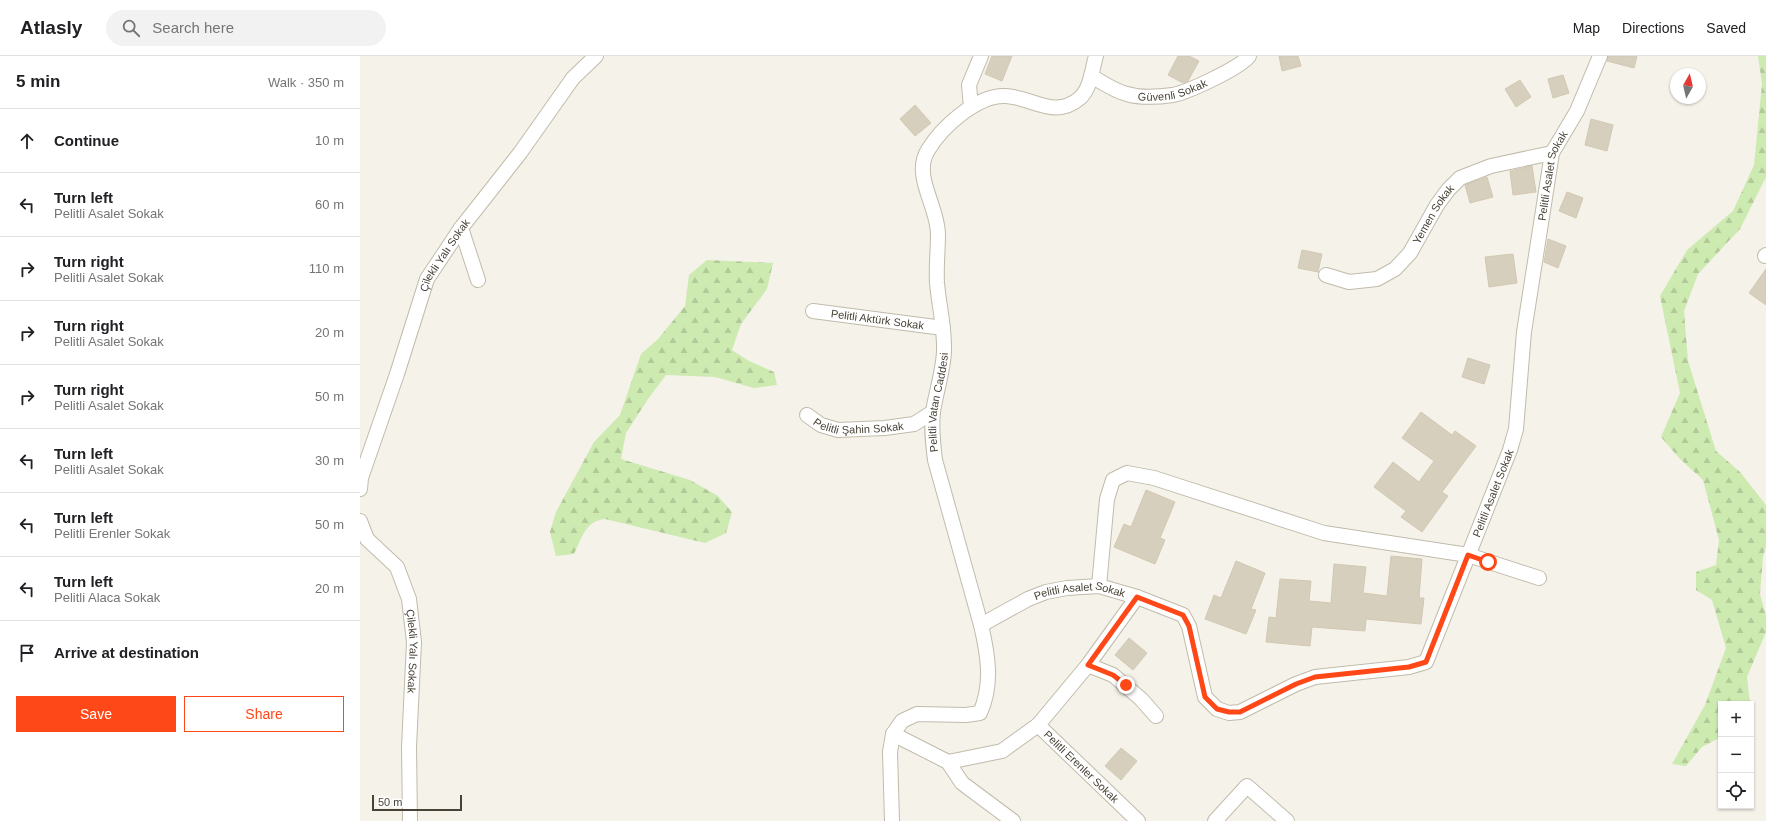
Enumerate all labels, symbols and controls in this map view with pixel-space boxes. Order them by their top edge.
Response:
search box [106,10,386,46]
text: Atlasly [20,17,82,38]
icon: search [120,17,142,39]
text: Search here [152,19,234,36]
text: Map [1573,20,1600,36]
text: Directions [1622,20,1684,36]
text: Saved [1706,20,1746,36]
north arrow [1670,68,1706,104]
text: 5 min [16,72,60,91]
text: Walk · 350 m [268,75,344,90]
street label: Güvenli Sokak [1137,77,1209,103]
street label: Pelitli Asalet Sokak [1535,128,1570,222]
icon: ahead [16,130,38,152]
text: Continue [54,132,119,149]
text: 10 m [315,133,344,148]
street label: Yemen Sokak [1410,182,1456,246]
text: Turn left [54,189,113,206]
icon: left [16,194,38,216]
text: 60 m [315,197,344,212]
text: Pelitli Asalet Sokak [54,206,164,221]
street label: Çilekli Yalı Sokak [417,216,472,293]
text: Turn right [54,253,124,270]
icon: right [16,258,38,280]
text: 110 m [309,261,344,276]
text: Pelitli Asalet Sokak [54,270,164,285]
street label: Pelitli Aktürk Sokak [830,307,925,332]
text: Turn right [54,317,124,334]
icon: right [16,322,38,344]
text: 20 m [315,325,344,340]
text: Pelitli Asalet Sokak [54,334,164,349]
street label: Pelitli Vatan Caddesi [926,352,950,453]
text: Turn right [54,381,124,398]
icon: right [16,386,38,408]
text: 50 m [315,389,344,404]
text: Pelitli Asalet Sokak [54,398,164,413]
street label: Pelitli Şahin Sokak [811,416,905,436]
text: Turn left [54,445,113,462]
street label: Pelitli Asalet Sokak [1470,447,1516,539]
icon: left [16,450,38,472]
text: 30 m [315,453,344,468]
text: Pelitli Asalet Sokak [54,462,164,477]
text: Turn left [54,509,113,526]
icon: left [16,514,38,536]
text: 50 m [315,517,344,532]
text: Pelitli Erenler Sokak [54,526,170,541]
route start [1479,553,1497,571]
text: Turn left [54,573,113,590]
icon: left [16,578,38,600]
street label: Pelitli Asalet Sokak [1032,579,1127,602]
text: 20 m [315,581,344,596]
text: Pelitli Alaca Sokak [54,590,160,605]
street label: Çilekli Yalı Sokak [404,609,420,694]
icon: arrive [16,642,38,664]
text: Arrive at destination [54,644,199,661]
route end [1117,676,1135,694]
button: Save [16,696,176,732]
button: Share [184,696,344,732]
map controls [1718,701,1754,809]
button: + [1718,701,1754,737]
street label: Pelitli Erenler Sokak [1042,728,1121,805]
button: − [1718,737,1754,773]
button: locate [1718,773,1754,809]
scale bar [372,793,462,812]
text: 50 m [378,796,402,808]

